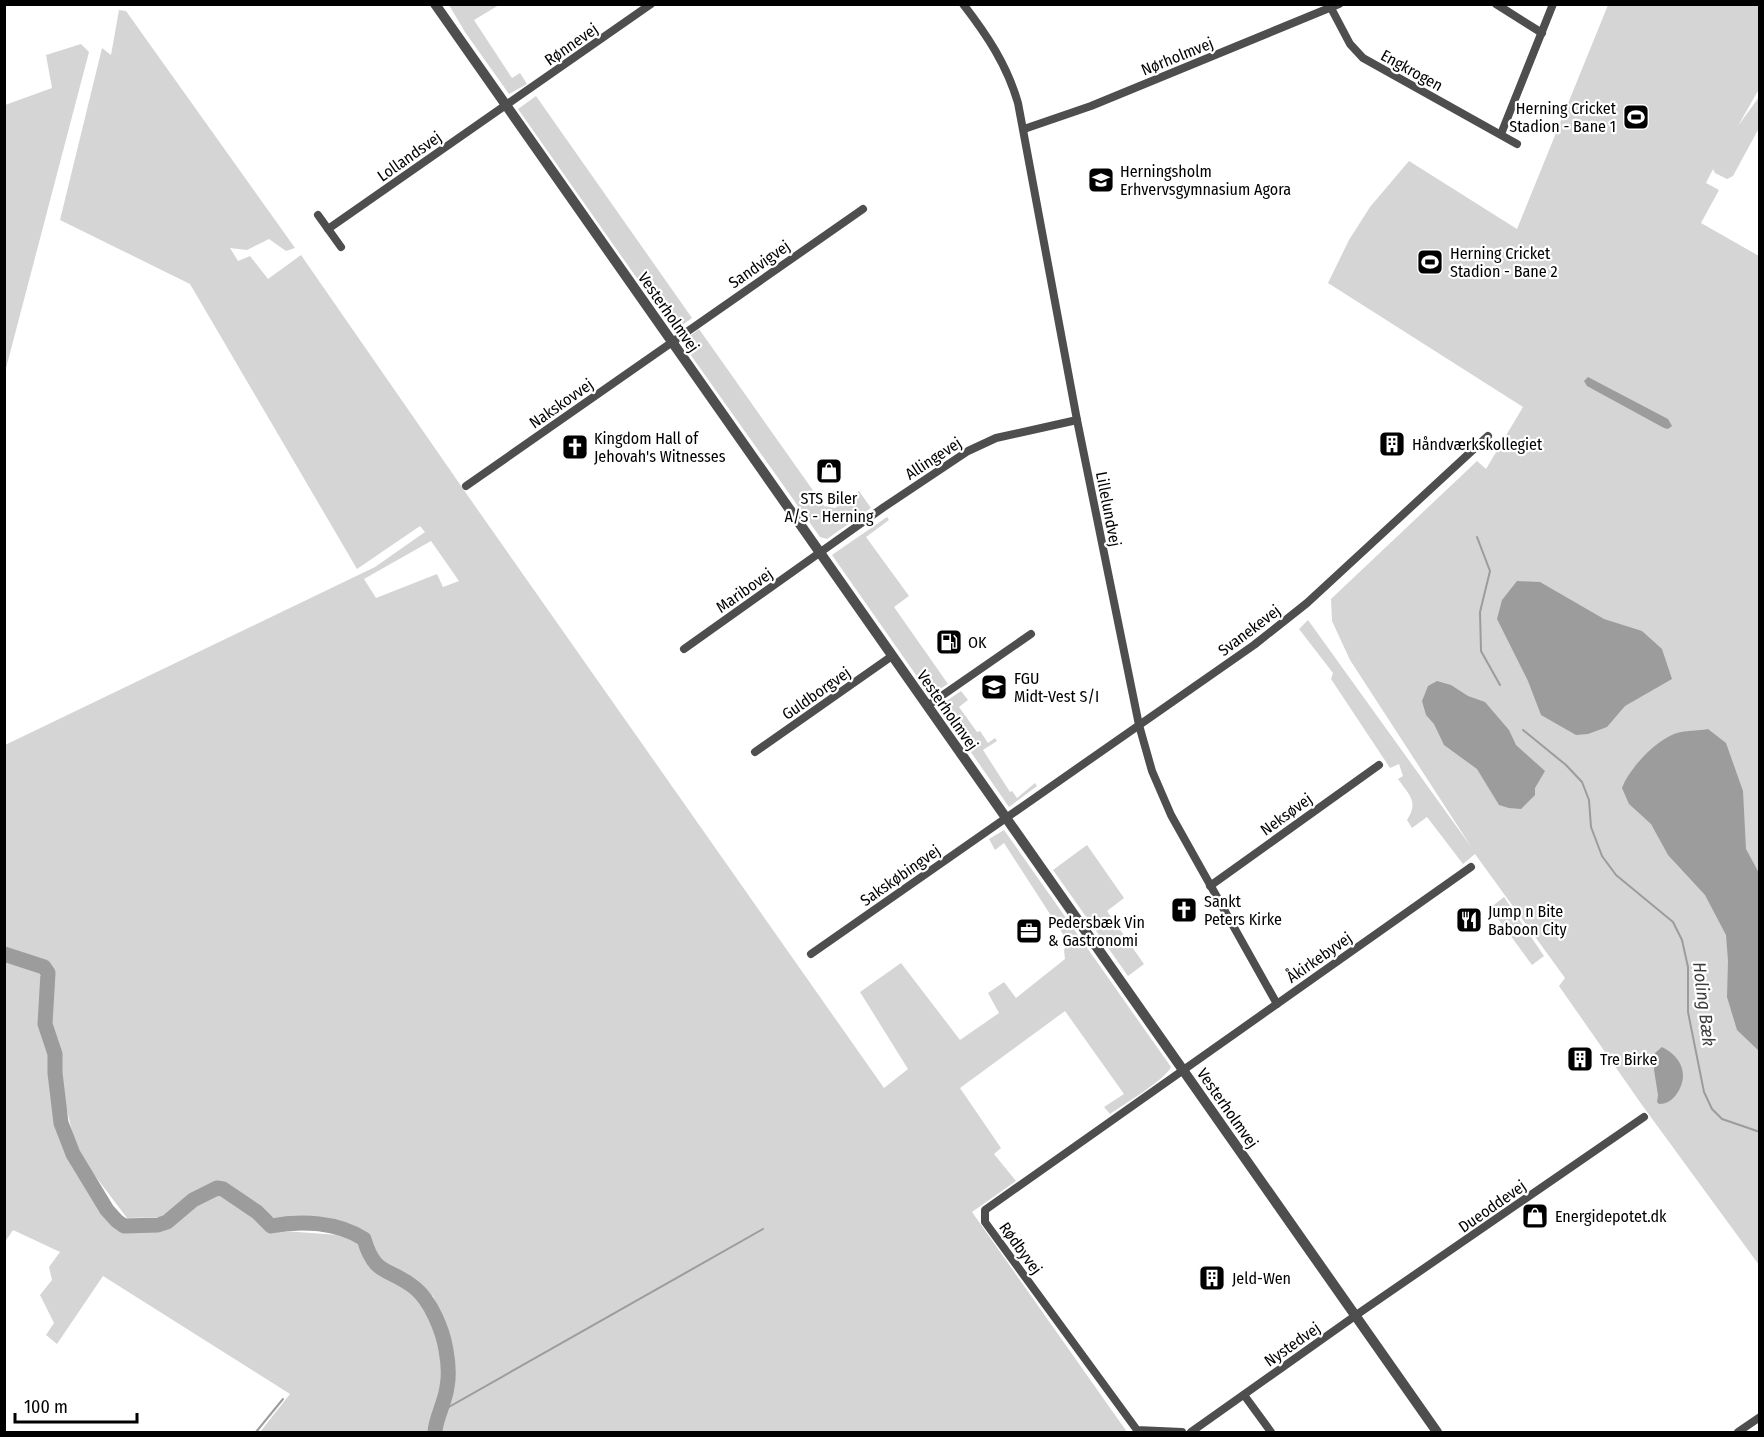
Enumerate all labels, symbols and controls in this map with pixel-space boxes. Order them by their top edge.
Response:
street label: Rønnevej [541,19,602,70]
street label: Nørholmvej [1138,33,1216,80]
street label: Engkrogen [1377,46,1446,95]
place label: Herning Cricket Stadion - Bane 1 [1509,99,1617,136]
sports icon: Herning Cricket Stadion - Bane 1 [1621,102,1651,132]
street label: Lollandsvej [374,127,445,185]
place label: Herningsholm Erhvervsgymnasium Agora [1120,162,1291,199]
school or university icon: Herningsholm Erhvervsgymnasium Agora [1086,165,1116,195]
street label: Sandvigvej [725,236,794,292]
place label: Herning Cricket Stadion - Bane 2 [1450,244,1558,281]
sports icon: Herning Cricket Stadion - Bane 2 [1415,247,1445,277]
street label: Vesterholmvej [634,269,703,356]
street label: Nakskovvej [526,375,597,432]
place label: Kingdom Hall of Jehovah's Witnesses [594,429,726,466]
building icon: Håndværkskollegiet [1377,429,1407,459]
church icon: Kingdom Hall of Jehovah's Witnesses [560,432,590,462]
street label: Allingevej [901,433,965,484]
place label: Håndværkskollegiet [1412,435,1543,454]
shop icon: STS Biler A/S - Herning [814,456,844,486]
street label: Lillelundvej [1092,470,1125,548]
place label: STS Biler A/S - Herning [785,489,874,526]
street label: Maribovej [712,564,776,617]
street label: Svanekevej [1214,601,1284,660]
fuel station icon: OK [934,627,964,657]
place label: OK [968,633,987,652]
street label: Guldborgvej [778,663,854,724]
street label: Vesterholmvej [913,667,982,754]
place label: FGU Midt-Vest S/I [1014,669,1099,706]
school or university icon: FGU Midt-Vest S/I [979,672,1009,702]
street label: Neksøvej [1257,789,1316,839]
street label: Sakskøbingvej [857,841,944,910]
place label: Sankt Peters Kirke [1204,892,1282,929]
church icon: Sankt Peters Kirke [1169,895,1199,925]
place label: Jump n Bite Baboon City [1488,902,1567,939]
restaurant icon: Jump n Bite Baboon City [1454,905,1484,935]
place label: Pedersbæk Vin & Gastronomi [1048,913,1145,950]
office icon: Pedersbæk Vin & Gastronomi [1014,916,1044,946]
street label: Åkirkebyvej [1282,927,1356,987]
water label: Holing Bæk [1688,961,1720,1047]
building icon: Tre Birke [1565,1044,1595,1074]
place label: Tre Birke [1600,1050,1657,1069]
street label: Vesterholmvej [1193,1065,1262,1152]
street label: Dueoddevej [1455,1176,1530,1237]
shop icon: Energidepotet.dk [1520,1201,1550,1231]
place label: Energidepotet.dk [1555,1207,1667,1226]
street label: Rødbyvej [995,1218,1046,1278]
building icon: Jeld-Wen [1197,1263,1227,1293]
place label: Jeld-Wen [1232,1269,1291,1288]
street label: Nystedvej [1261,1318,1324,1371]
scale bar [15,1386,136,1424]
text: 100 m [24,1396,68,1418]

